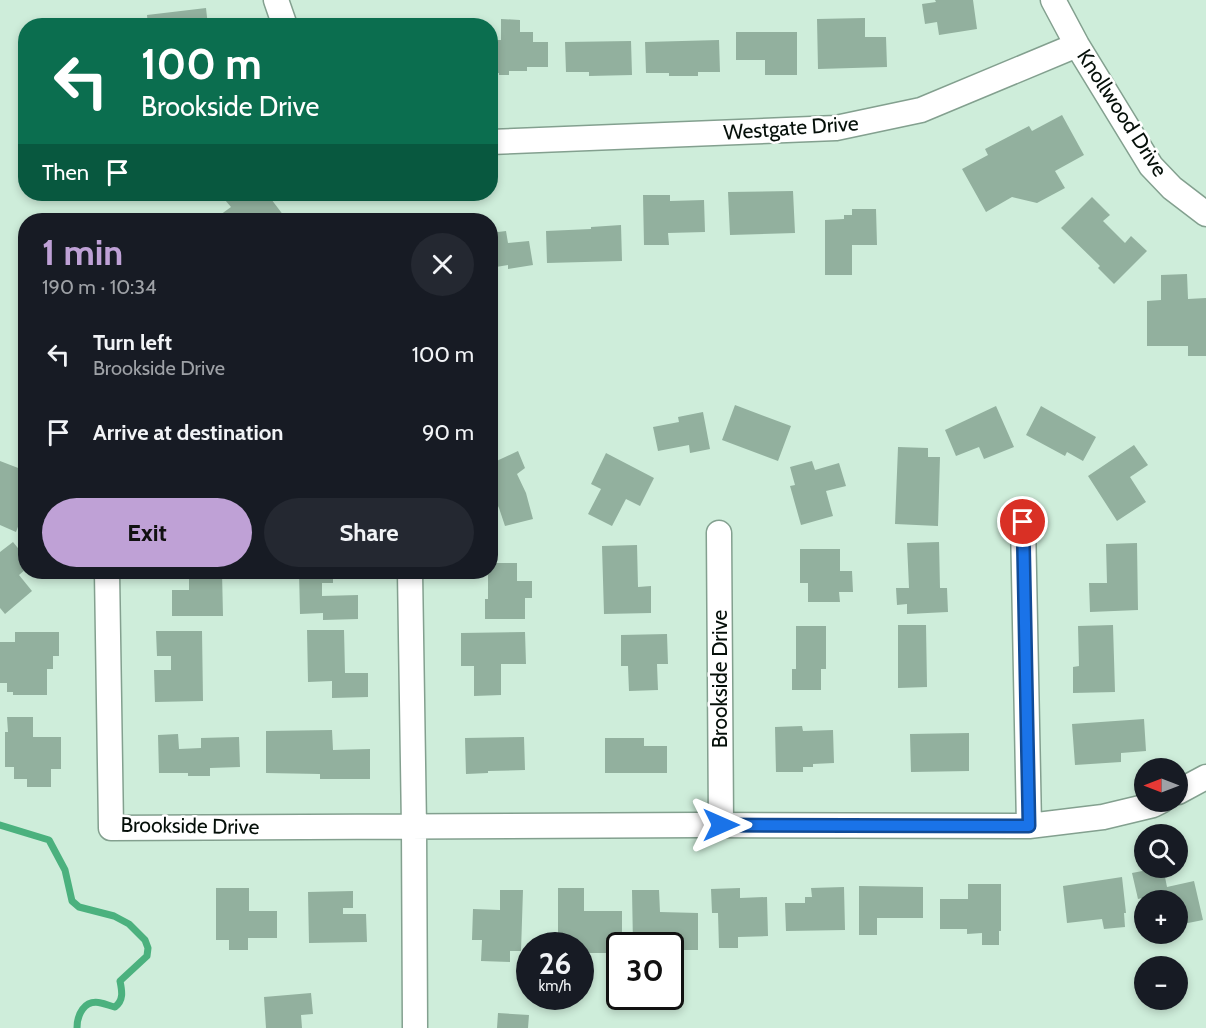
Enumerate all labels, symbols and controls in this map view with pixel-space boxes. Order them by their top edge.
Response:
text: 100 m [141,38,262,90]
icon: left [42,42,120,120]
street label: Knollwood Drive [1072,44,1173,181]
text: Brookside Drive [141,90,319,123]
street label: Westgate Drive [723,110,860,145]
icon: arrive [101,156,134,189]
text: Then [42,159,89,186]
text: 1 min [42,230,123,274]
button: close [411,233,474,296]
text: 190 m · 10:34 [42,275,157,299]
text: Turn left [93,329,172,356]
icon: left [42,338,75,371]
text: 100 m [412,341,474,368]
text: Brookside Drive [93,356,225,380]
icon: arrive [42,416,75,449]
text: Arrive at destination [93,419,283,446]
text: 90 m [422,419,474,446]
pin [997,496,1048,547]
button: Exit [42,498,252,567]
button: Share [264,498,474,567]
icon: arrive [1006,505,1039,538]
street label: Brookside Drive [707,609,732,748]
north arrow [1134,758,1188,812]
map controls [1134,758,1188,1010]
position arrow [689,793,753,857]
street label: Brookside Drive [120,812,260,839]
button: search [1134,824,1188,878]
button: + [1134,890,1188,944]
speed limit sign: 30 [606,932,684,1010]
text: 26 [539,945,571,982]
button: − [1134,956,1188,1010]
text: km/h [539,977,571,995]

